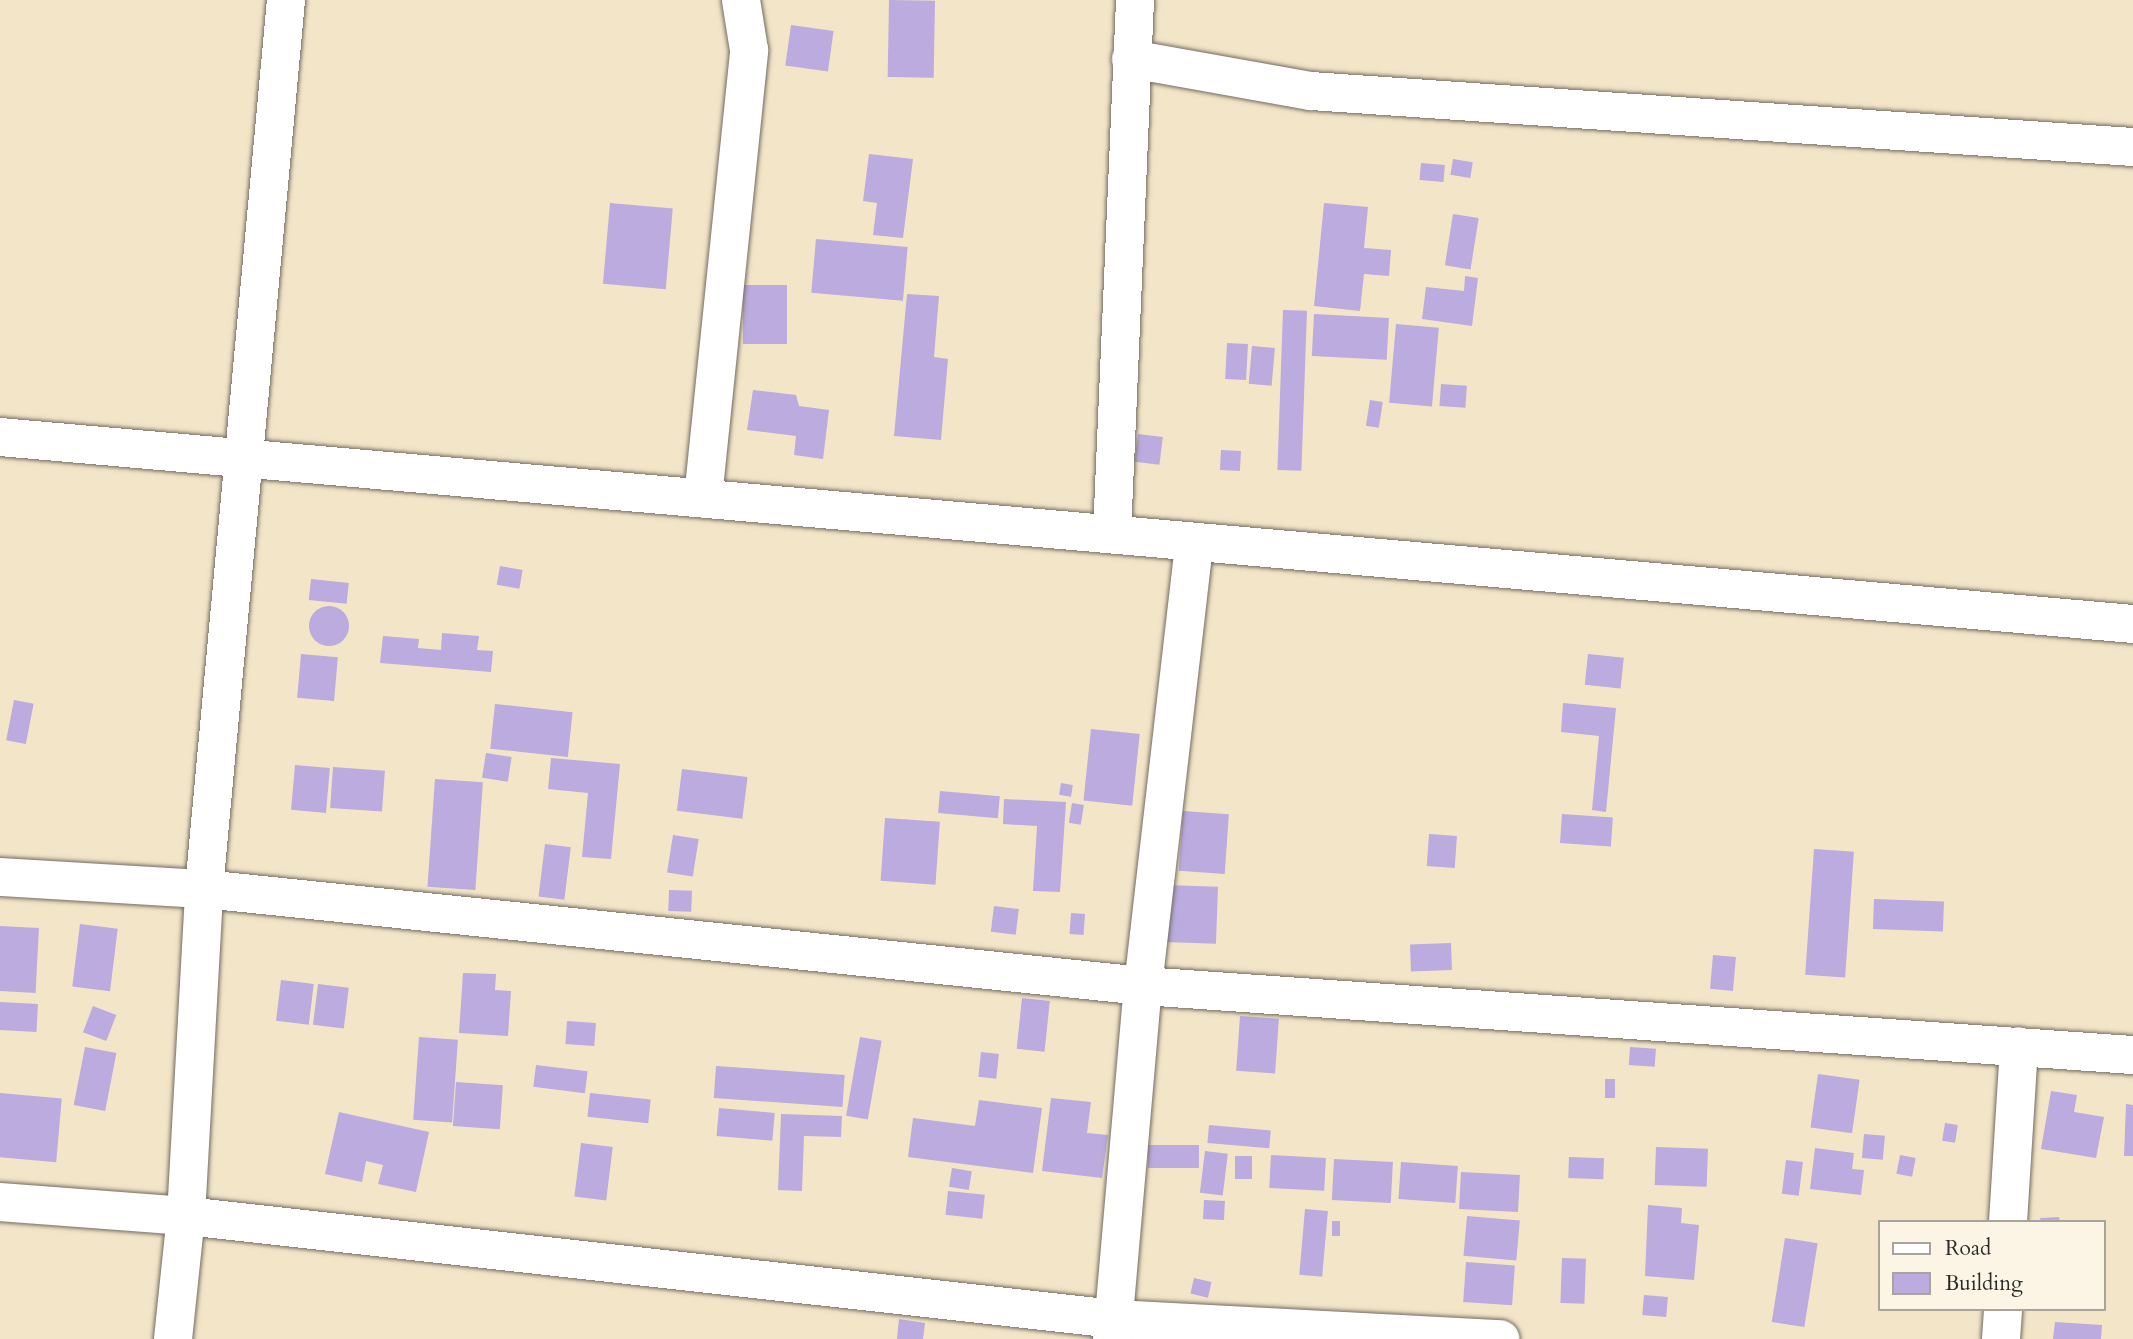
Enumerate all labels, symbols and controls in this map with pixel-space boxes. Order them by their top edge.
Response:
legend [1878,1220,2105,1311]
text: Road [1945,1234,1991,1263]
text: Building [1945,1269,2023,1298]

